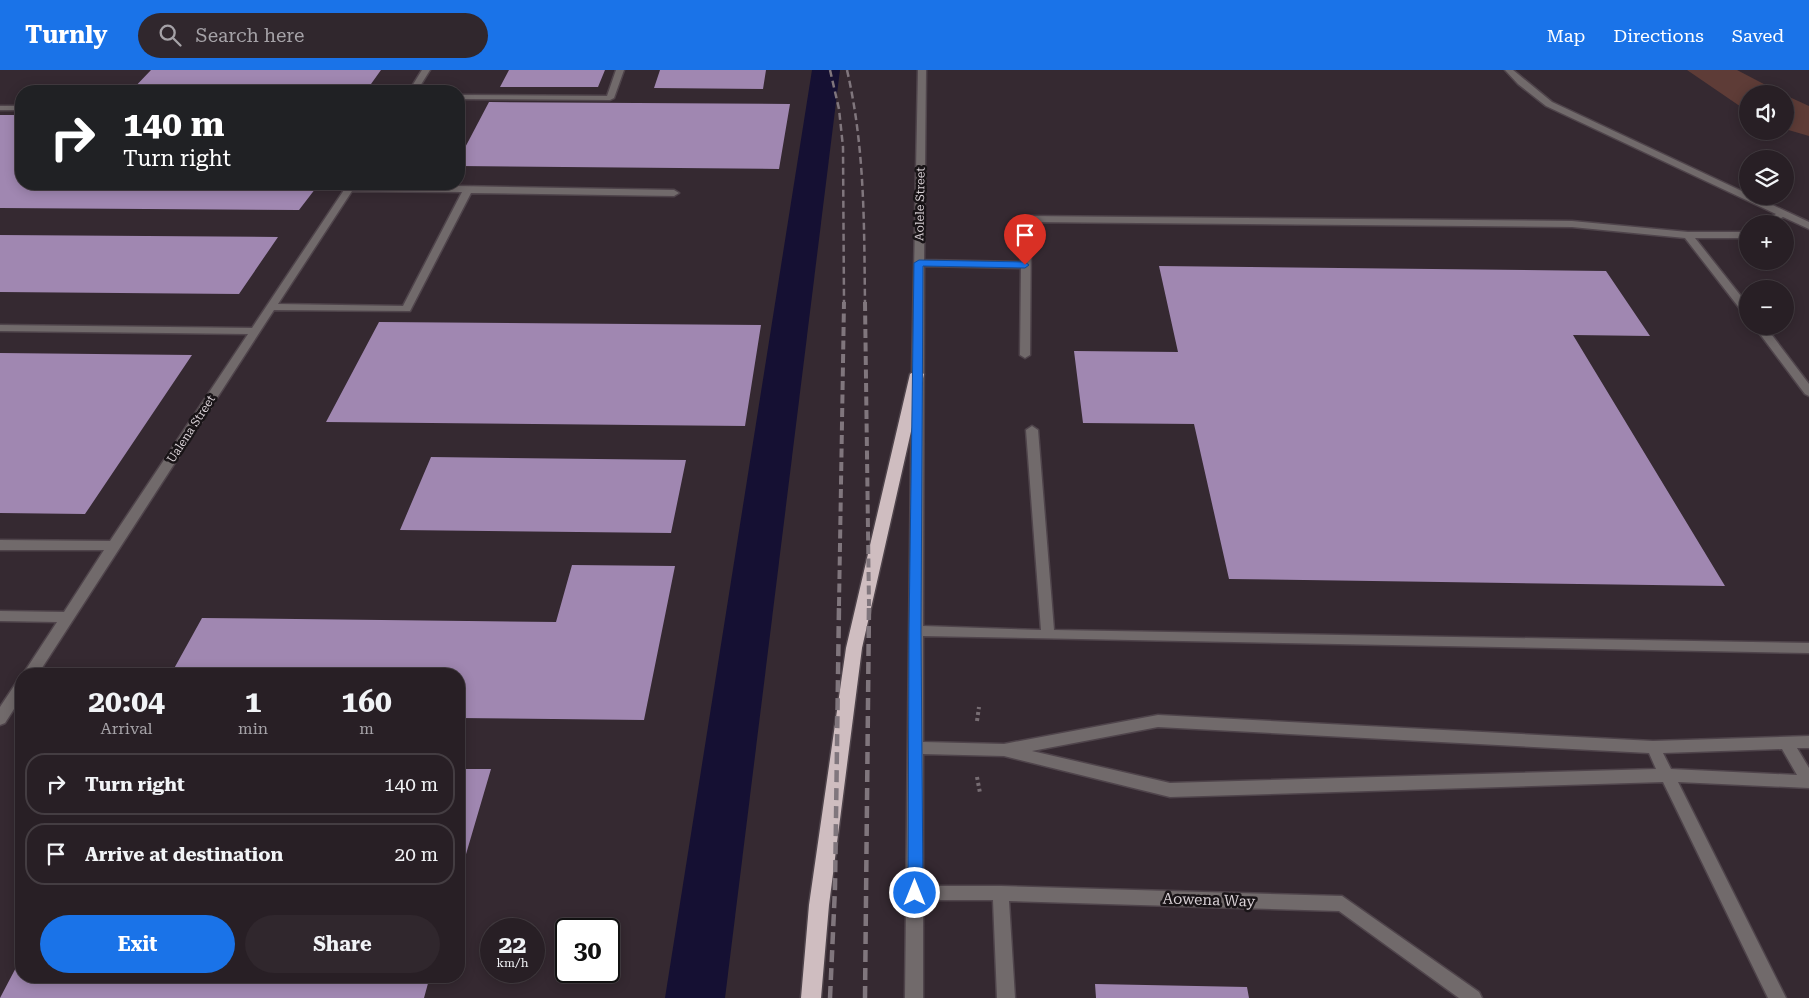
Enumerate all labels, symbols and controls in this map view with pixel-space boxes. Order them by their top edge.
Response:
search box [138,13,488,58]
text: Turnly [25,21,108,49]
icon: search [156,21,184,49]
text: Search here [196,24,304,47]
text: Map [1547,25,1585,46]
text: Directions [1613,25,1704,46]
text: Saved [1732,25,1784,46]
map controls [1739,85,1794,335]
button: sound [1739,85,1794,140]
text: 140 m [123,104,224,145]
icon: right [40,105,105,170]
text: Turn right [123,146,231,171]
button: layers [1739,150,1794,205]
street label: Aolele Street [912,167,928,241]
pin [1004,214,1046,265]
button: + [1739,215,1794,270]
icon: arrive [1011,221,1039,249]
button: − [1739,280,1794,335]
street label: Ualena Street [164,392,218,465]
text: 20:04 [88,684,165,719]
text: 1 [245,684,261,719]
text: 160 [341,684,392,719]
text: Arrival [101,719,153,738]
text: min [238,719,268,738]
text: m [359,719,374,738]
icon: right [42,770,70,798]
text: Turn right [85,773,185,796]
text: 140 m [384,773,438,796]
icon: arrive [42,840,70,868]
text: Arrive at destination [85,843,283,866]
text: 20 m [395,843,438,866]
position arrow [888,866,940,918]
street label: Aowena Way [1162,889,1256,911]
button: Exit [40,915,235,973]
button: Share [245,915,440,973]
speed limit sign: 30 [555,918,620,983]
text: 22 [498,930,527,959]
text: km/h [496,956,529,970]

